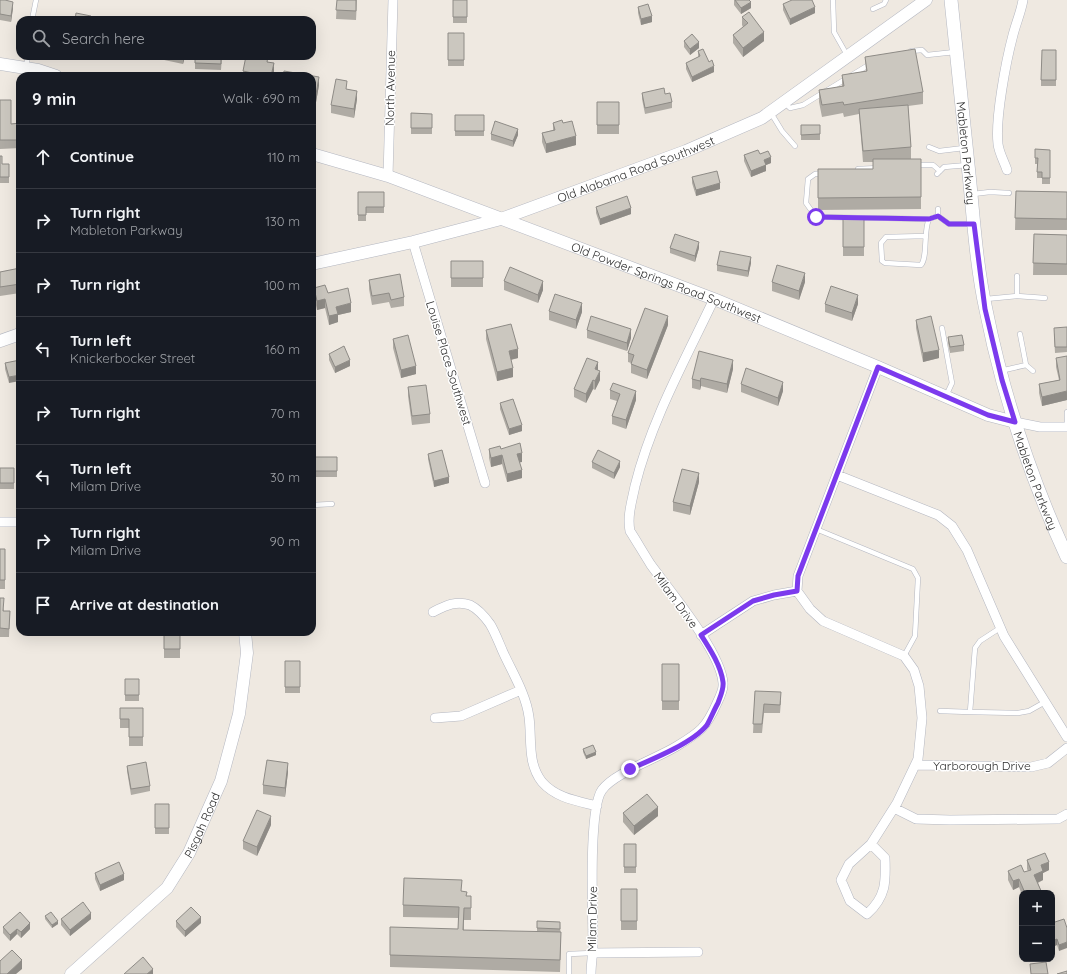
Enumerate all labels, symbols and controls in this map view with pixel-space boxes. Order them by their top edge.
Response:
search box [16,16,316,60]
icon: search [30,27,52,49]
text: Search here [62,29,145,48]
street label: North Avenue [382,50,398,126]
text: 9 min [32,88,76,109]
text: Walk · 690 m [223,90,300,106]
street label: Mableton Parkway [954,101,979,206]
street label: Old Alabama Road Southwest [555,132,716,205]
icon: ahead [32,146,54,168]
text: Continue [70,147,134,166]
text: 110 m [267,149,300,165]
text: Turn right [70,203,141,222]
route start [807,208,825,226]
icon: right [32,210,54,232]
text: 130 m [265,213,300,229]
text: Mableton Parkway [70,222,183,238]
street label: Old Powder Springs Road Southwest [569,238,764,325]
icon: right [32,274,54,296]
text: Turn right [70,275,141,294]
text: 100 m [264,277,300,293]
street label: Louise Place Southwest [423,299,475,427]
text: Turn left [70,331,132,350]
icon: left [32,338,54,360]
text: 160 m [265,341,300,357]
text: Knickerbocker Street [70,350,195,366]
icon: right [32,402,54,424]
text: Turn right [70,403,141,422]
text: 70 m [270,405,300,421]
street label: Mableton Parkway [1011,429,1061,532]
text: Turn left [70,459,132,478]
icon: left [32,466,54,488]
text: 30 m [270,469,300,485]
text: Milam Drive [70,478,141,494]
text: Turn right [70,523,141,542]
icon: right [32,530,54,552]
text: 90 m [270,533,300,549]
text: Milam Drive [70,542,141,558]
street label: Milam Drive [651,569,701,631]
icon: arrive [32,594,54,616]
text: Arrive at destination [70,595,219,614]
street label: Yarborough Drive [933,758,1031,773]
route end [621,760,639,778]
street label: Pisgah Road [180,790,223,861]
street label: Milam Drive [584,886,600,952]
map controls [1019,890,1055,962]
button: + [1019,890,1055,926]
button: − [1019,926,1055,962]

